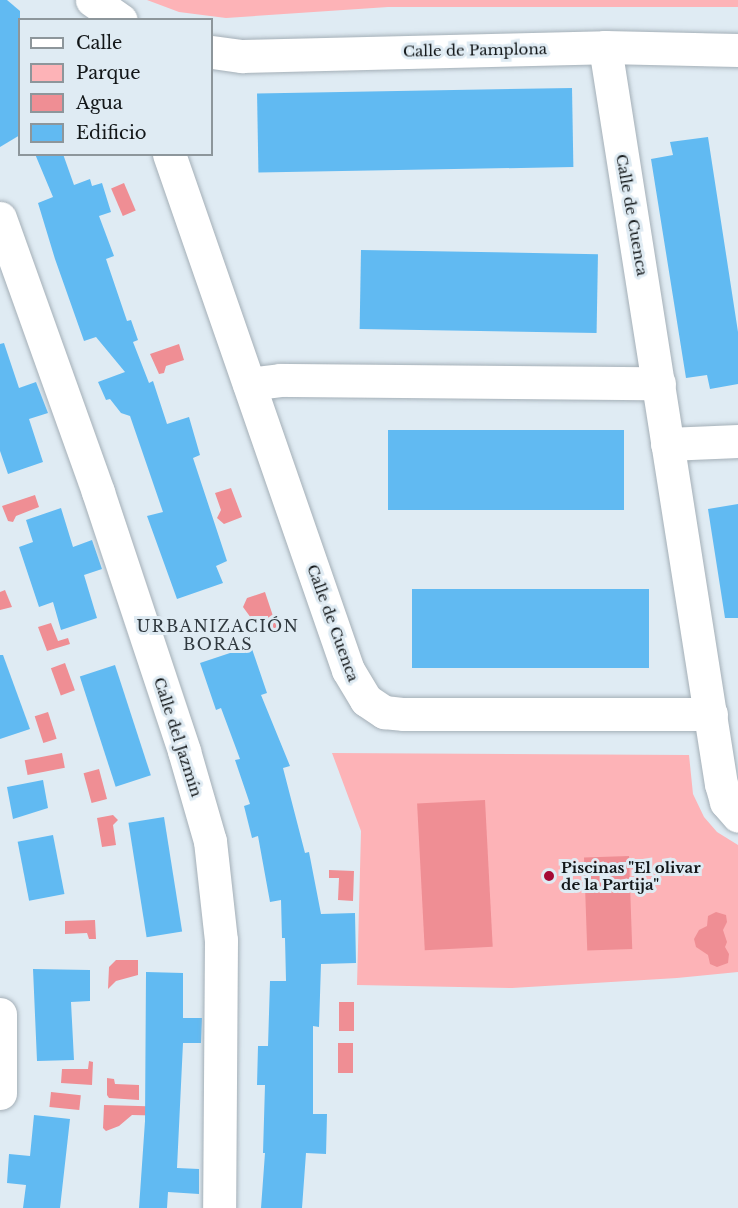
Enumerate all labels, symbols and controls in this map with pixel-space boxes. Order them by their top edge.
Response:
legend [18,18,213,156]
text: Calle [76,32,122,54]
street label: Calle de Pamplona [403,40,547,60]
text: Parque [76,62,141,84]
text: Agua [76,92,123,114]
text: Edificio [76,122,147,144]
street label: Calle de Cuenca [612,153,652,277]
street label: Calle de Cuenca [303,562,363,684]
district label: URBANIZACIÓN BORAS [137,616,299,654]
street label: Calle del Jazmín [150,675,206,799]
place label: Piscinas "El olivar de la Partija" [561,858,701,893]
marker: Piscinas "El olivar de la Partija" [542,869,556,883]

